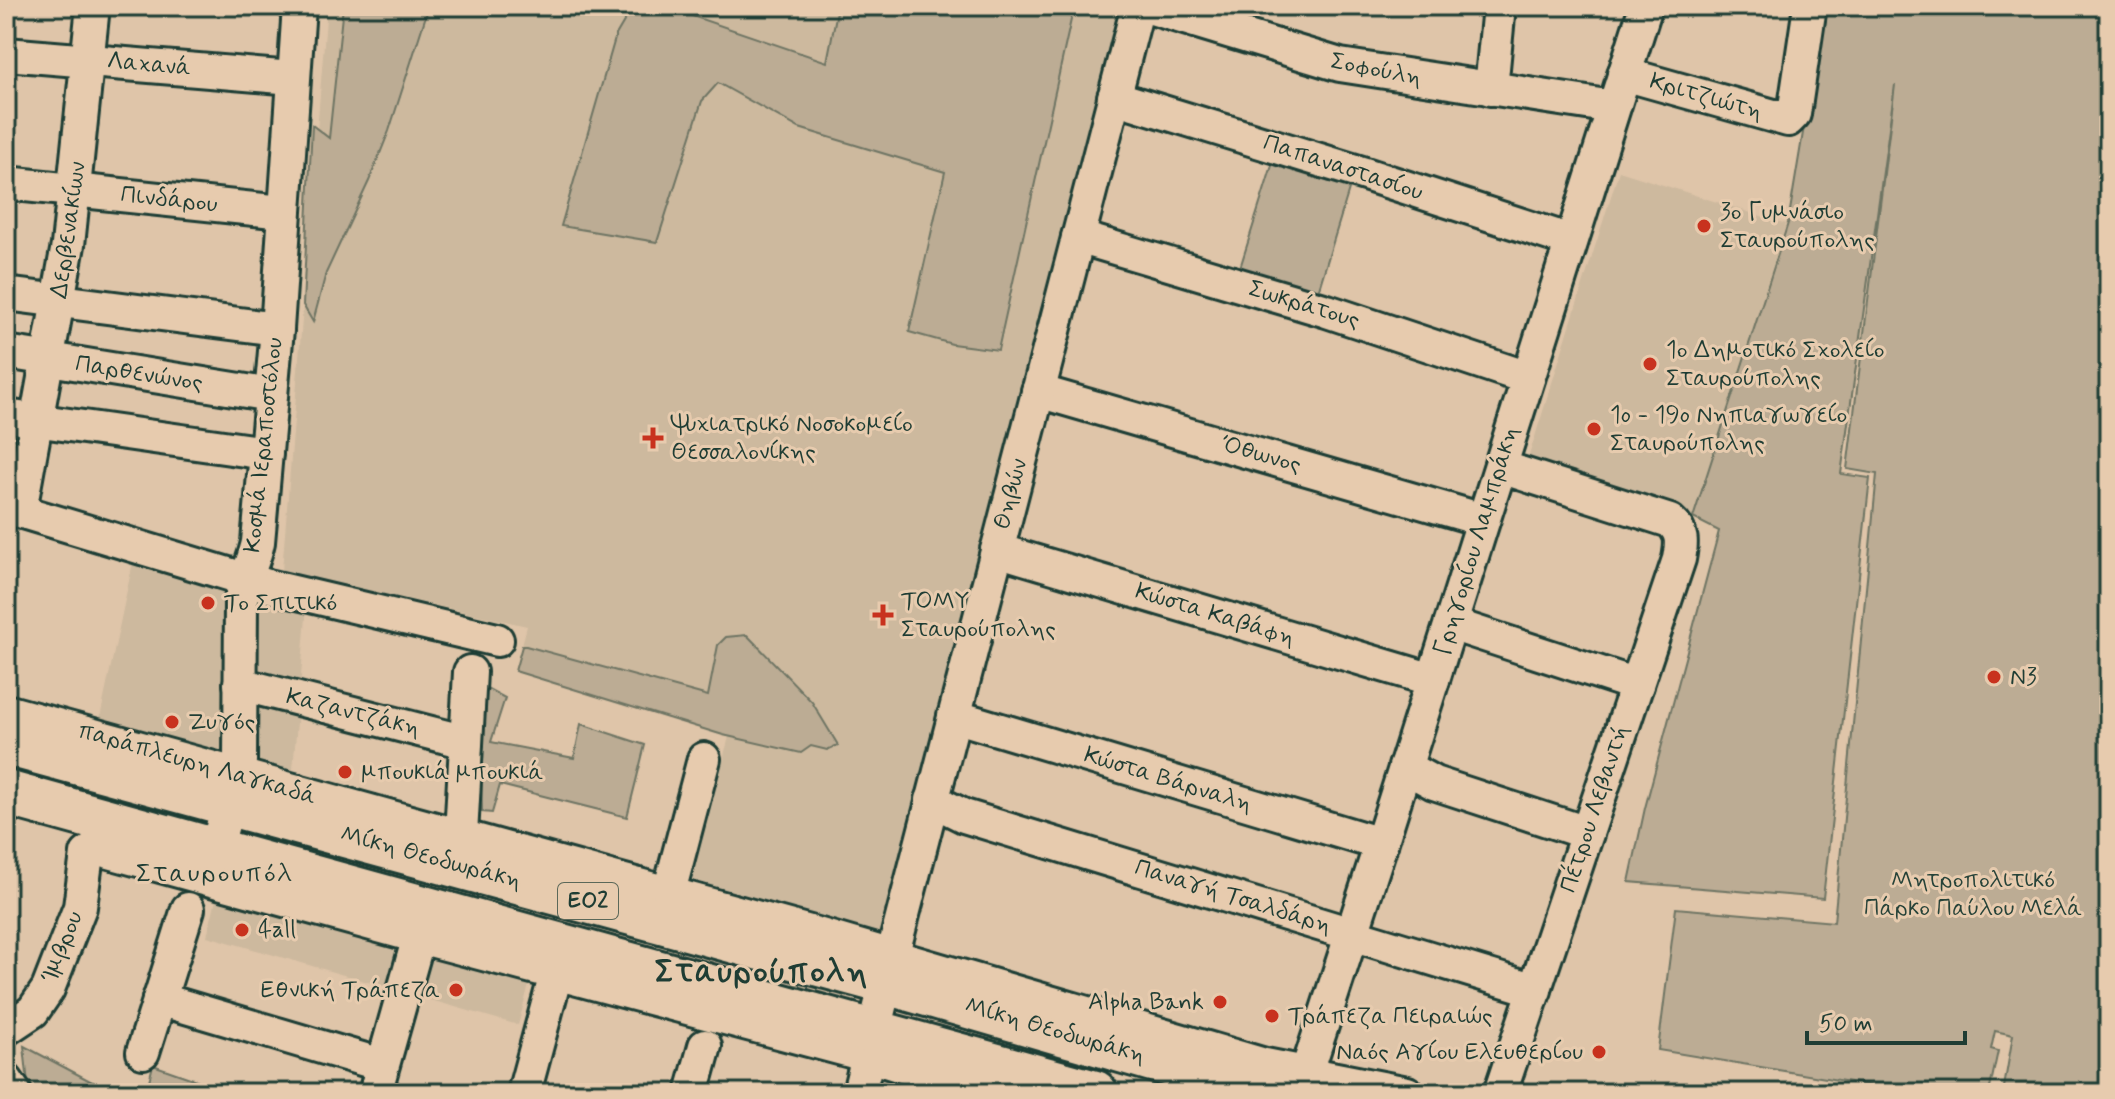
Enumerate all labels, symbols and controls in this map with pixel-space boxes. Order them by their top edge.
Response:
street label: Λαχανά [106,46,192,84]
street label: Σοφούλη [1328,46,1424,94]
street label: Κριτζιώτη [1646,66,1766,128]
street label: Παπαναστασίου [1259,128,1427,208]
street label: Δερβενακίων [44,159,94,301]
street label: Πινδάρου [119,179,219,221]
place label: 3ο Γυμνάσιο Σταυρούπολης [1720,197,1875,256]
marker: 3ο Γυμνάσιο Σταυρούπολης [1695,217,1713,235]
street label: Σωκράτους [1245,273,1363,337]
place label: 1ο Δημοτικό Σχολείο Σταυρούπολης [1666,335,1884,394]
street label: Κοσμά Ιεραποστόλου [237,336,291,554]
street label: Παρθενώνος [73,349,205,399]
marker: 1ο Δημοτικό Σχολείο Σταυρούπολης [1641,355,1659,373]
place label: 1o - 19o Νηπιαγωγείο Σταυρούπολης [1610,400,1847,459]
place label: Ψυχιατρικό Νοσοκομείο Θεσσαλονίκης [670,409,913,468]
marker: 1o - 19o Νηπιαγωγείο Σταυρούπολης [1585,420,1603,438]
street label: Γρηγορίου Λαμπράκη [1427,423,1527,659]
marker: Ψυχιατρικό Νοσοκομείο Θεσσαλονίκης [642,427,664,449]
street label: Όθωνος [1217,429,1305,481]
street label: Θηβών [987,455,1035,533]
street label: Κώστα Καβάφη [1131,576,1299,654]
place label: ΤΟΜΥ Σταυρούπολης [901,586,1056,645]
place label: Το Σπιτικό [224,588,337,619]
marker: Το Σπιτικό [199,594,217,612]
marker: ΤΟΜΥ Σταυρούπολης [872,604,894,626]
place label: Ν3 [2010,662,2037,693]
marker: Ν3 [1985,668,2003,686]
street label: Καζαντζάκη [283,681,423,745]
place label: Ζυγός [188,707,255,738]
marker: Ζυγός [163,713,181,731]
street label: παράπλευρη Λαγκαδά [74,715,320,813]
street label: Πέτρου Λεβαντή [1552,721,1637,897]
street label: Κώστα Βάρναλη [1080,740,1256,820]
place label: μπουκιά μπουκιά [361,757,543,788]
marker: μπουκιά μπουκιά [336,763,354,781]
street label: Μίκη Θεοδωράκη [337,819,525,897]
street label: Παναγή Τσαλδάρη [1131,852,1335,942]
district label: Σταυρουπόλ [136,857,294,891]
park label: Μητροπολιτικό Πάρκο Παύλου Μελά [1864,865,2082,924]
road number: ΕΟ2 [558,883,618,919]
street label: Ίμβρου [35,907,91,987]
place label: 4all [258,915,296,946]
marker: 4all [233,921,251,939]
district label: Σταυρούπολη [655,952,869,994]
place label: Εθνική Τράπεζα [261,975,440,1006]
marker: Εθνική Τράπεζα [447,981,465,999]
place label: Alpha Bank [1088,987,1204,1018]
street label: Μίκη Θεοδωράκη [961,990,1149,1072]
marker: Alpha Bank [1211,993,1229,1011]
scale bar [1807,995,1965,1045]
place label: Τράπεζα Πειραιώς [1288,1001,1493,1032]
marker: Τράπεζα Πειραιώς [1263,1007,1281,1025]
text: 50 m [1819,1009,1873,1040]
place label: Ναός Αγίου Ελευθερίου [1336,1037,1583,1068]
marker: Ναός Αγίου Ελευθερίου [1590,1043,1608,1061]

